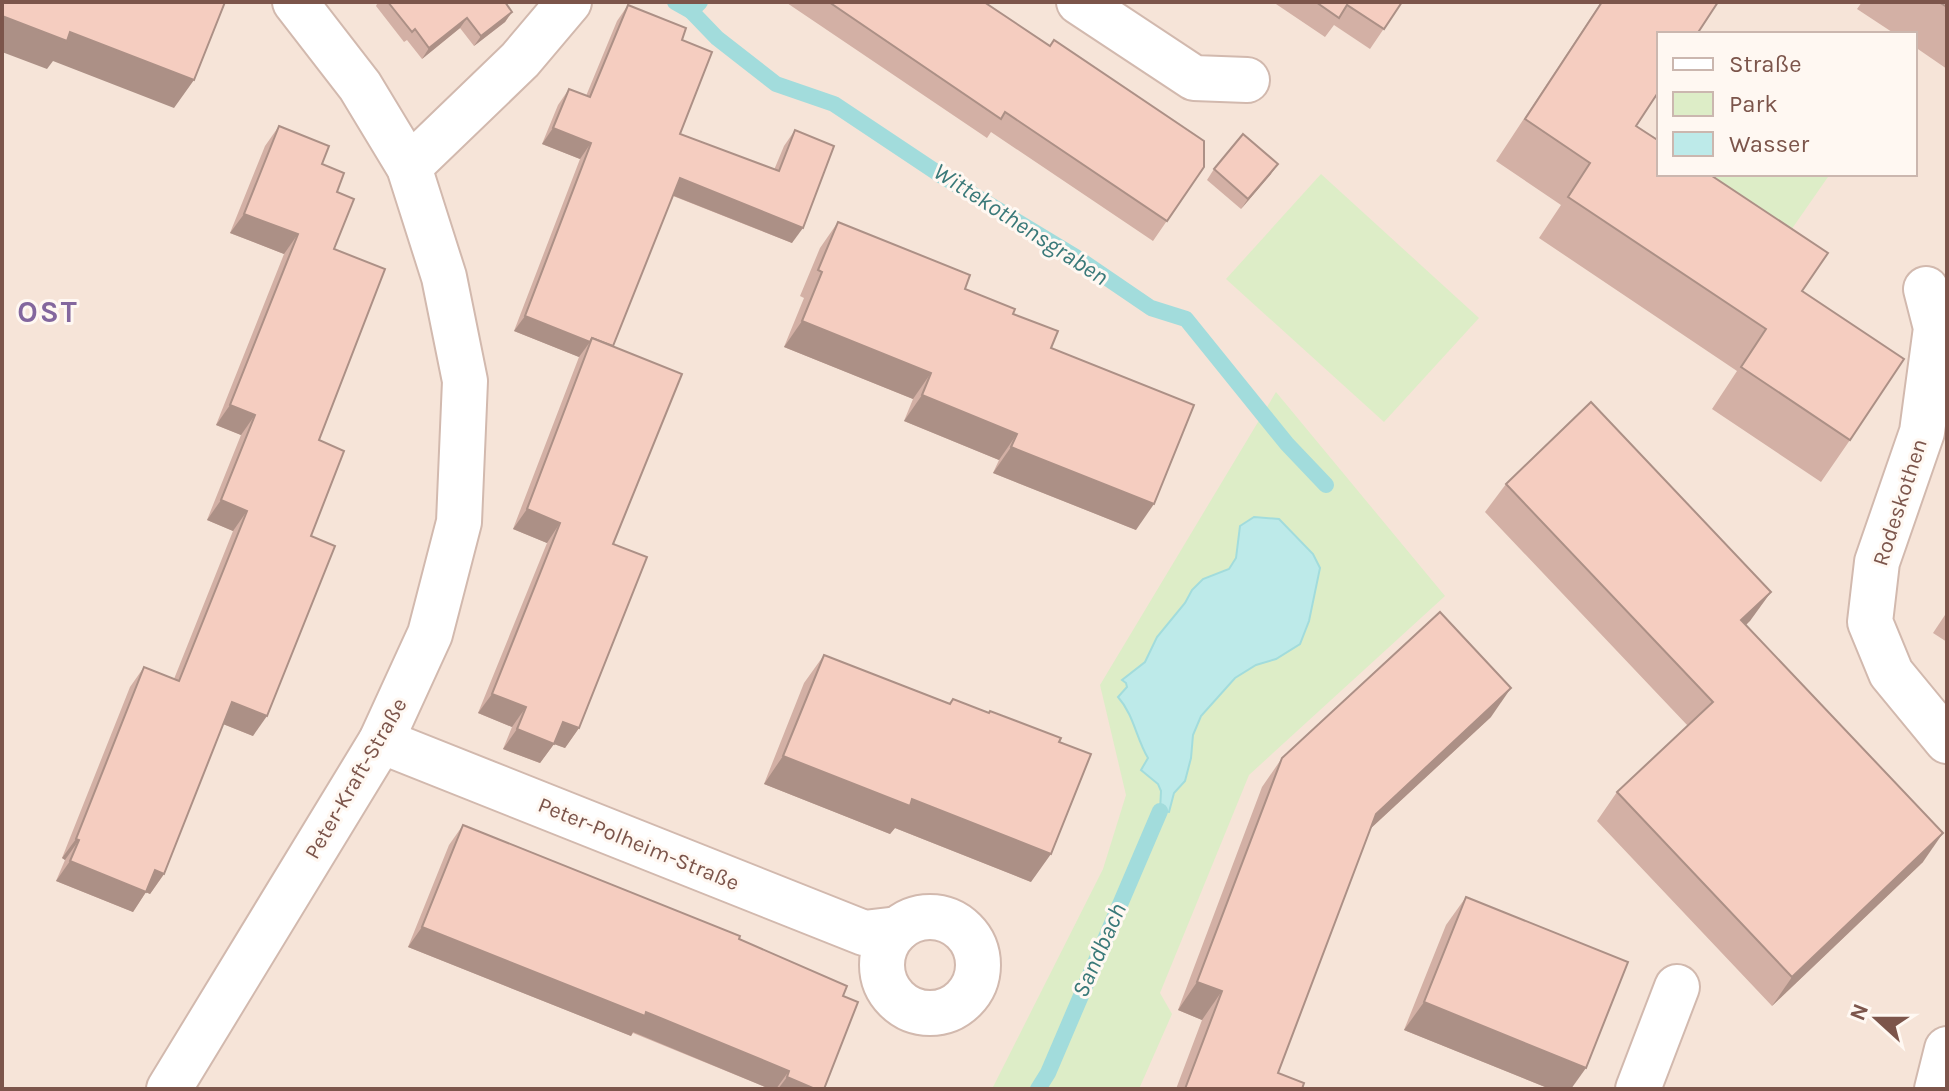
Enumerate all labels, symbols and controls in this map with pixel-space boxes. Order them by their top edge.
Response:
legend [1657,32,1917,176]
text: Straße [1729,50,1801,78]
text: Park [1729,90,1778,118]
text: Wasser [1729,130,1809,158]
water label: Wittekothensgraben [928,157,1114,291]
district label: OST [17,294,79,330]
street label: Rodeskothen [1867,436,1933,569]
street label: Peter-Kraft-Straße [299,693,413,864]
street label: Peter-Polheim-Straße [534,792,743,896]
water label: Sandbach [1066,899,1132,1001]
north arrow [1837,979,1917,1059]
text: N [1844,1000,1874,1024]

